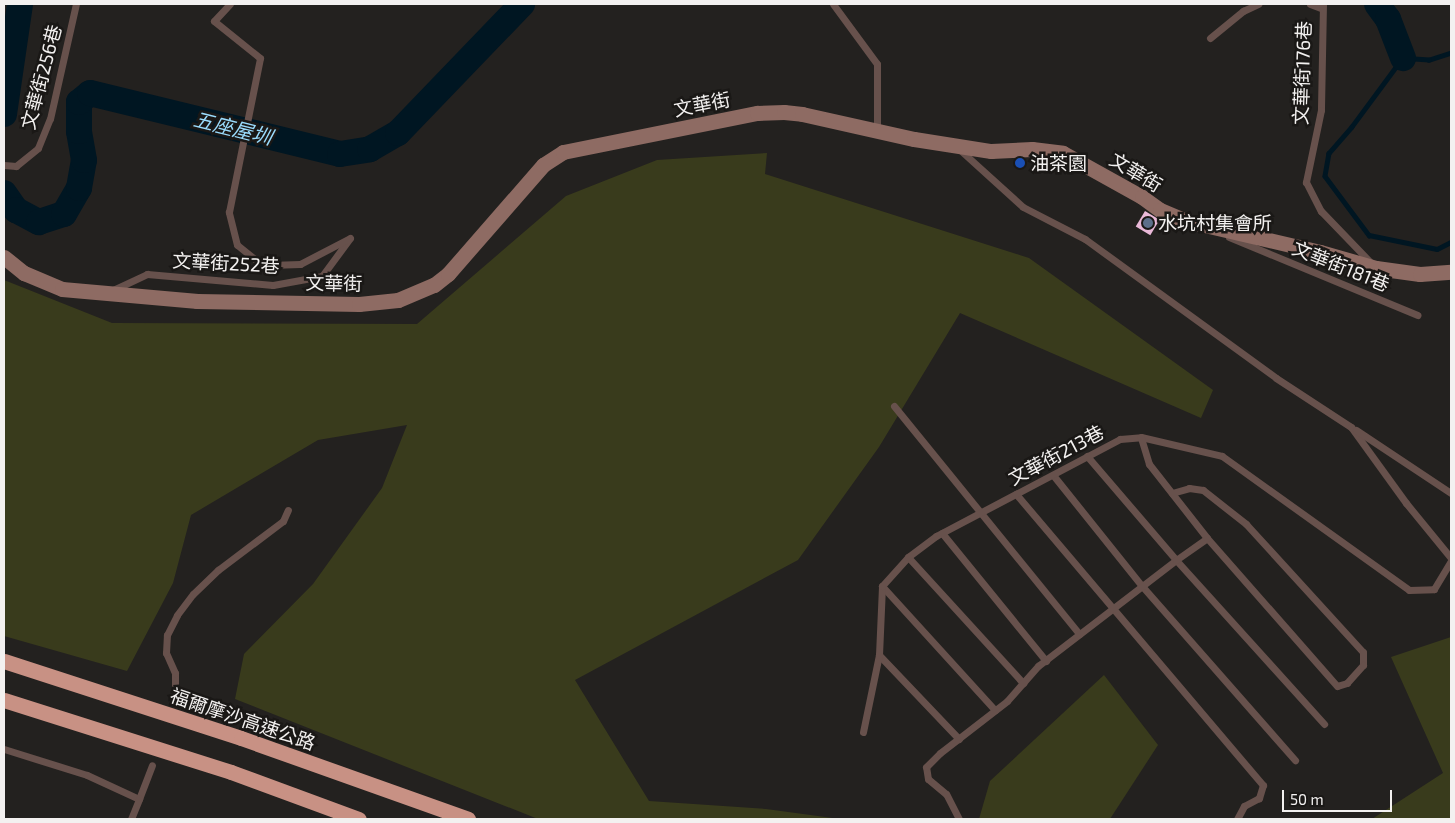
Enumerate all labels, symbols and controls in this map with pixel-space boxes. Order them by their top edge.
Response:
street label: 文華街176巷 [1289,21,1315,125]
street label: 文華街256巷 [16,22,66,132]
street label: 文華街 [672,87,732,121]
water label: 五座屋圳 [191,107,275,149]
street label: 文華街 [1106,148,1166,196]
place label: 油茶園 [1030,152,1087,174]
marker: 油茶園 [1014,157,1026,169]
place label: 水坑村集會所 [1158,212,1272,234]
marker: 水坑村集會所 [1142,217,1154,229]
street label: 文華街181巷 [1289,236,1393,296]
street label: 文華街252巷 [172,249,280,277]
street label: 文華街 [305,271,363,295]
street label: 文華街213巷 [1004,420,1108,490]
street label: 福爾摩沙高速公路 [167,683,319,755]
scale bar [1285,780,1395,812]
text: 50 m [1290,790,1324,808]

